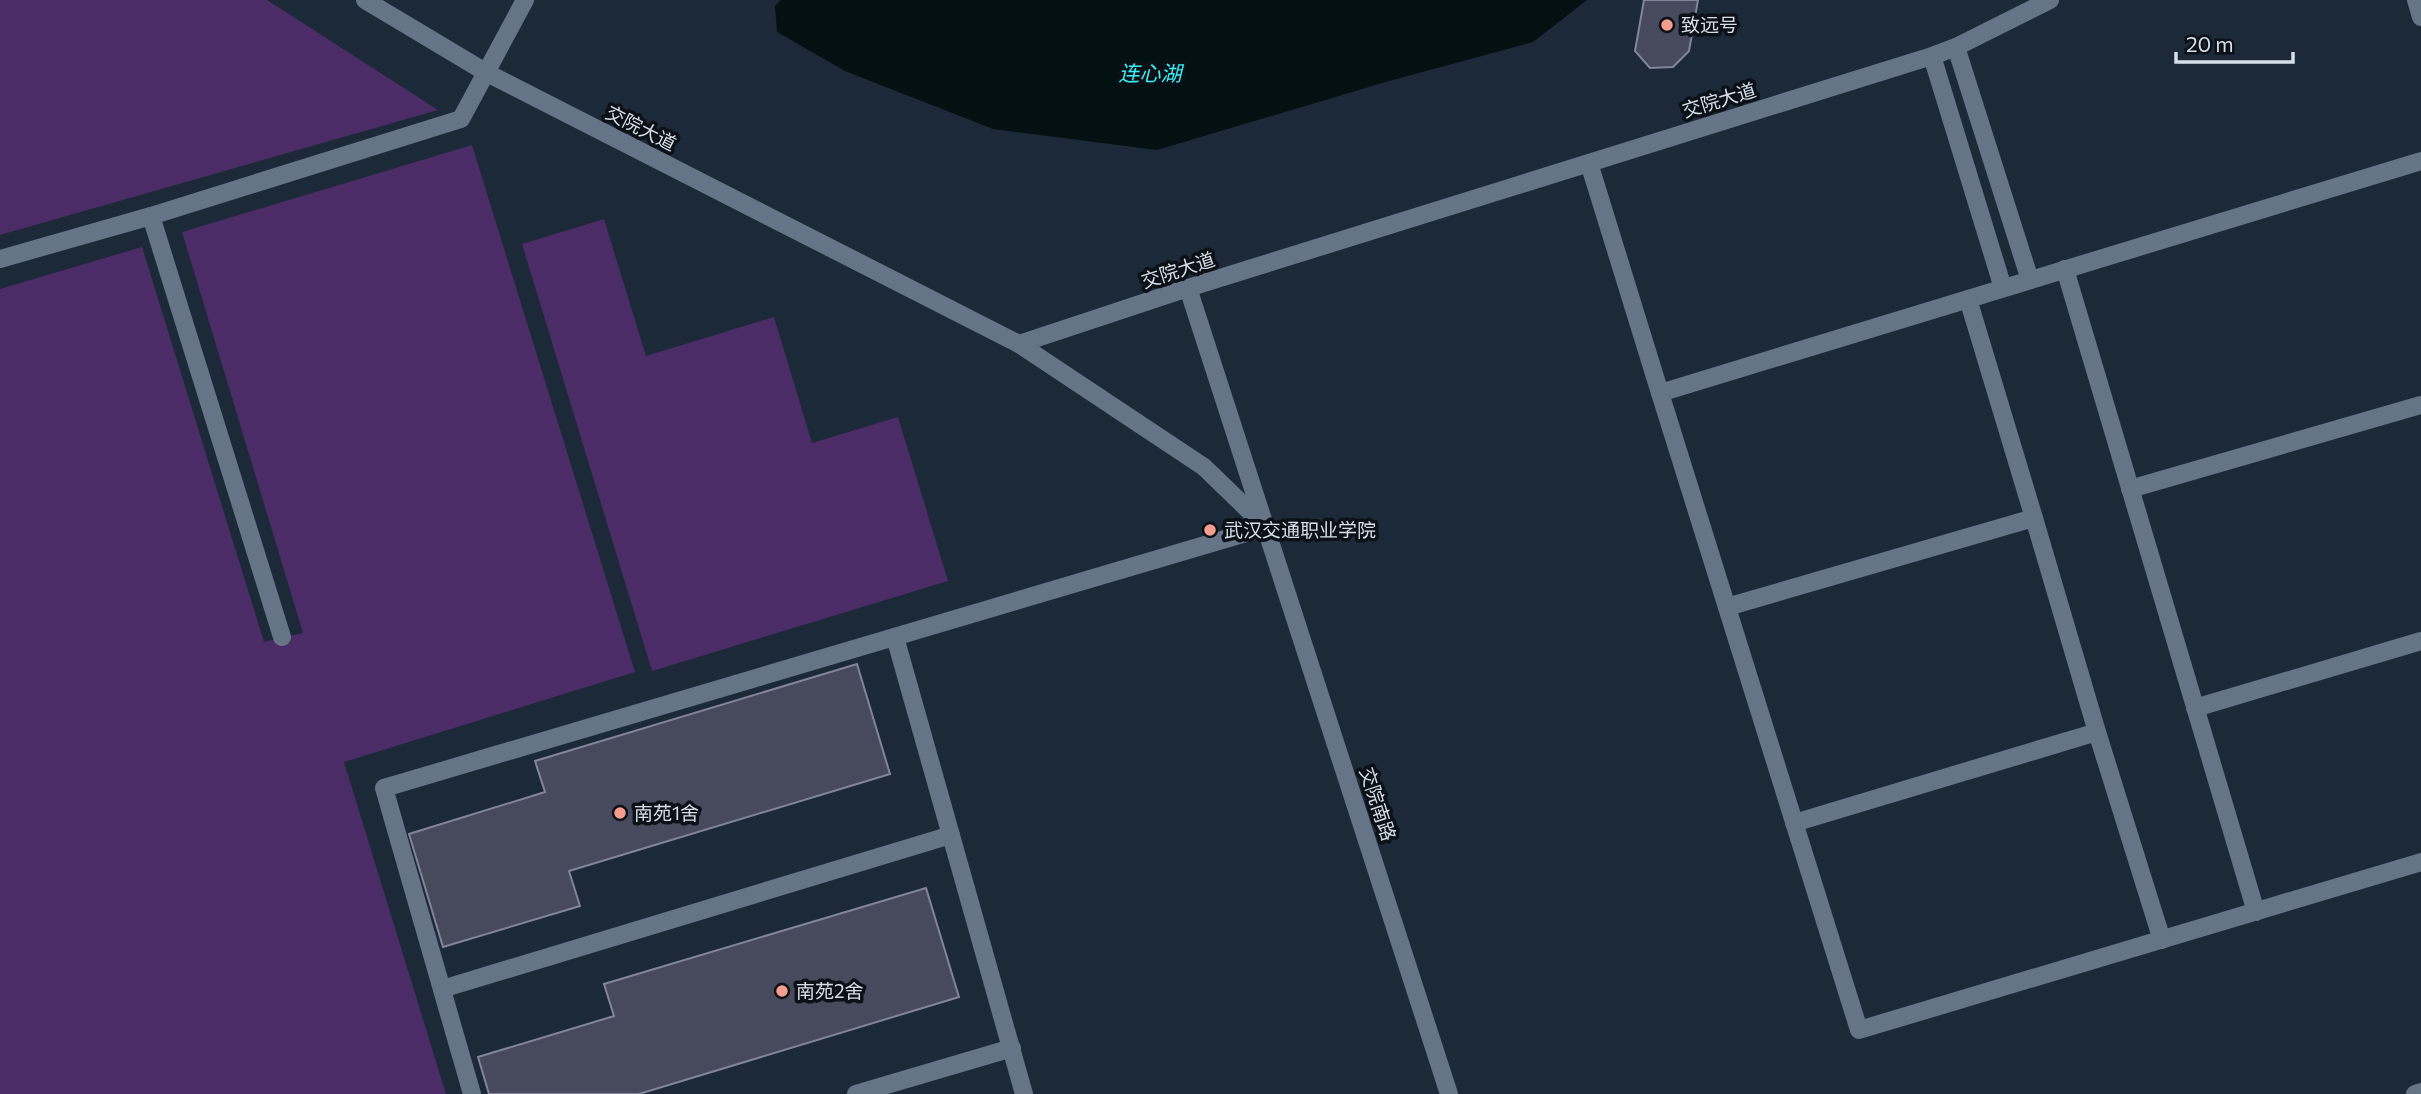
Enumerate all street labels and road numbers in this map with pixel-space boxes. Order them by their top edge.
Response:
street label: 交院大道 [1679,77,1759,122]
street label: 交院大道 [602,100,680,155]
street label: 交院大道 [1138,247,1218,292]
street label: 交院南路 [1356,764,1401,844]

